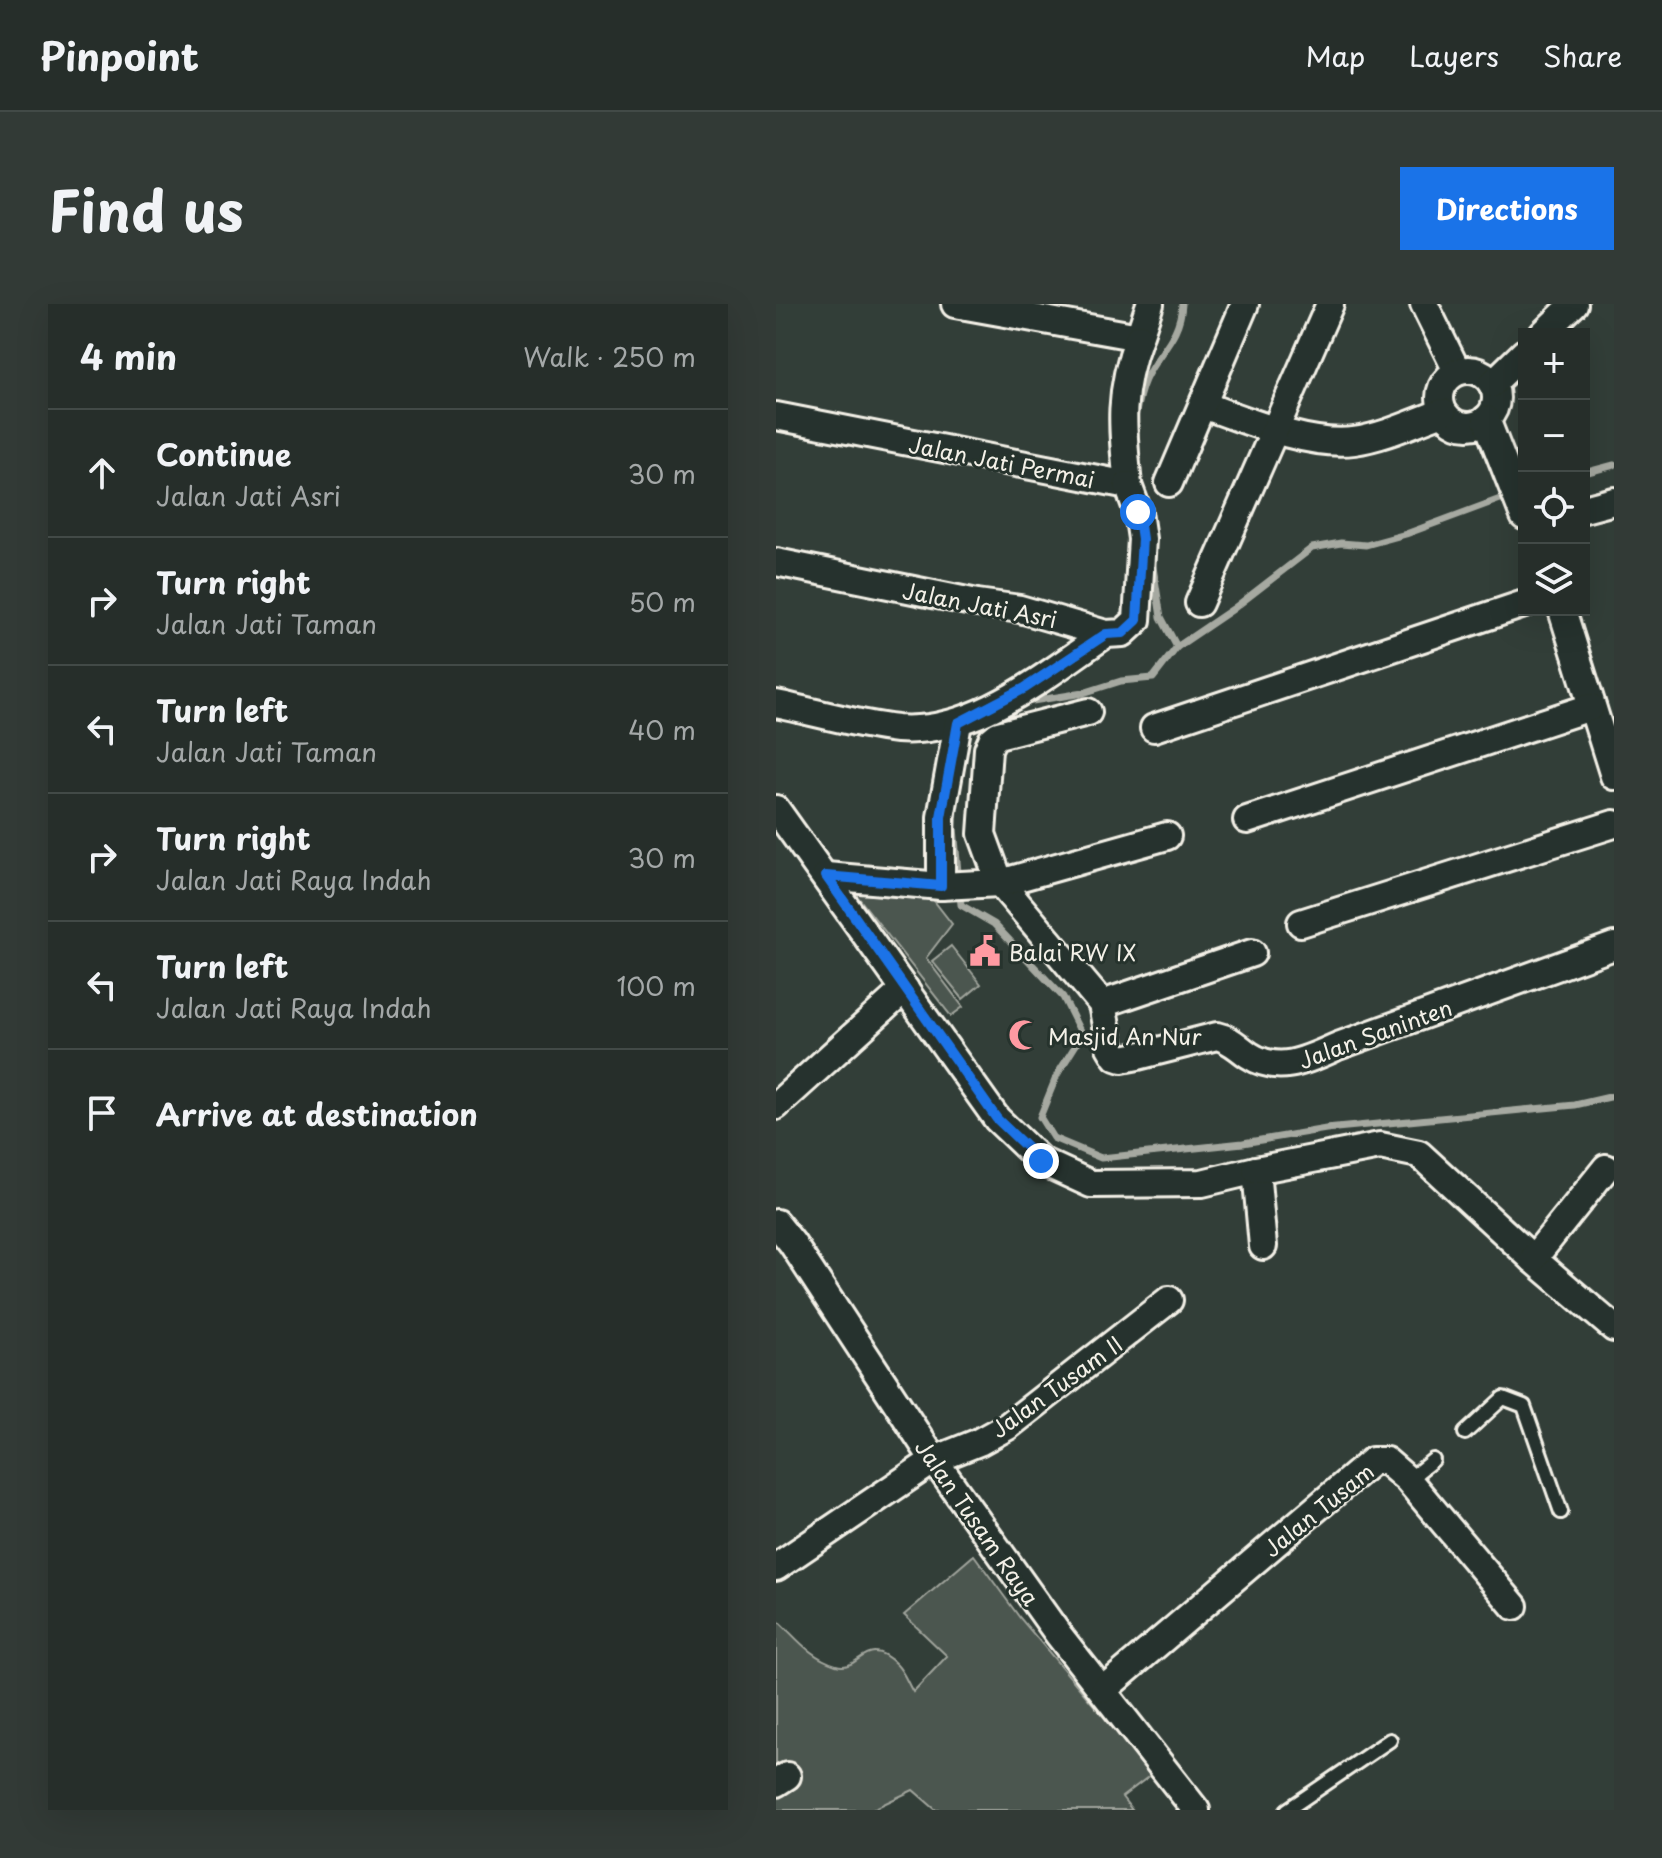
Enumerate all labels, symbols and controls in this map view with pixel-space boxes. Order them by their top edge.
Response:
text: Pinpoint [40,27,199,84]
text: Map [1305,34,1365,77]
text: Layers [1409,34,1499,77]
text: Share [1543,34,1622,77]
text: Find us [48,166,244,251]
button: Directions [1400,167,1614,250]
map controls [1518,328,1590,616]
button: + [1518,328,1590,400]
text: 4 min [80,330,177,382]
text: Walk · 250 m [523,337,696,376]
button: − [1518,400,1590,472]
street label: Jalan Jati Permai [906,427,1098,495]
text: Continue [156,431,291,476]
icon: ahead [80,451,124,495]
text: 30 m [628,454,696,493]
button: locate [1518,472,1590,544]
text: Jalan Jati Asri [156,476,341,515]
route start [1120,494,1156,530]
button: layers [1518,544,1590,616]
text: Turn right [156,559,311,604]
street label: Jalan Jati Asri [900,573,1060,635]
icon: right [80,579,124,623]
text: 50 m [629,582,696,621]
text: Jalan Jati Taman [156,604,377,643]
text: Turn left [156,687,288,732]
icon: left [80,707,124,751]
text: 40 m [628,710,696,749]
text: Jalan Jati Taman [156,732,377,771]
text: Turn right [156,815,311,860]
icon: right [80,835,124,879]
text: 30 m [628,838,696,877]
text: Jalan Jati Raya Indah [156,860,432,899]
public building icon: Balai RW IX [968,934,1002,968]
place label: Balai RW IX [1009,935,1136,968]
text: Turn left [156,943,288,988]
icon: left [80,963,124,1007]
text: 100 m [616,966,696,1005]
text: Jalan Jati Raya Indah [156,988,432,1027]
street label: Jalan Saninten [1294,990,1456,1076]
mosque icon: Masjid An Nur [1007,1018,1041,1052]
place label: Masjid An Nur [1048,1019,1202,1052]
icon: arrive [80,1091,124,1135]
text: Arrive at destination [156,1091,478,1136]
route end [1023,1143,1059,1179]
street label: Jalan Tusam II [983,1327,1129,1445]
street label: Jalan Tusam Raya [908,1432,1048,1612]
street label: Jalan Tusam [1256,1454,1380,1564]

